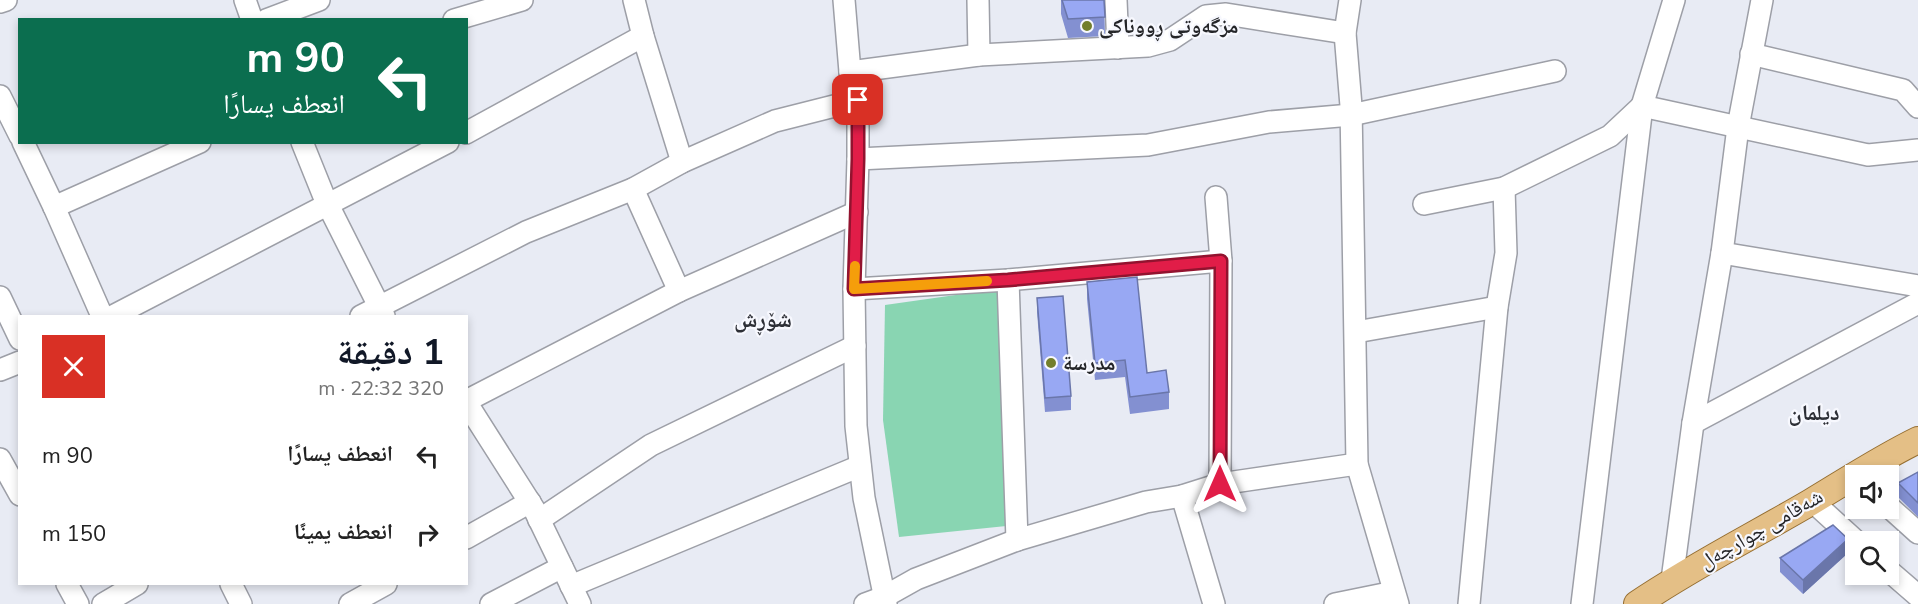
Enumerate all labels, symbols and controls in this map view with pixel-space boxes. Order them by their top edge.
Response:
place label: مزگەوتی ڕووناکی [1099,12,1239,42]
marker: مزگەوتی ڕووناکی [1080,19,1094,33]
text: 90 m [246,30,345,87]
icon: left [366,42,444,120]
pin [832,74,883,125]
icon: arrive [841,83,874,116]
text: انعطف يسارًا [223,86,345,123]
district label: شۆڕش [734,305,792,336]
text: 1 دقيقة [337,328,444,377]
button: close [42,335,105,398]
place label: مدرسة [1063,349,1116,377]
marker: مدرسة [1044,356,1058,370]
text: 320 m · 22:32 [318,375,444,402]
district label: دیلمان [1788,398,1840,428]
text: انعطف يسارًا [287,439,393,469]
icon: left [411,440,444,473]
text: 90 m [42,441,93,471]
position arrow [1188,452,1252,516]
map controls [1845,465,1899,585]
button: sound [1845,465,1899,519]
street label: شەقامی چوارچەل [1694,482,1828,576]
text: انعطف يمينًا [294,517,393,547]
icon: right [411,518,444,551]
text: 150 m [42,519,106,549]
button: search [1845,531,1899,585]

